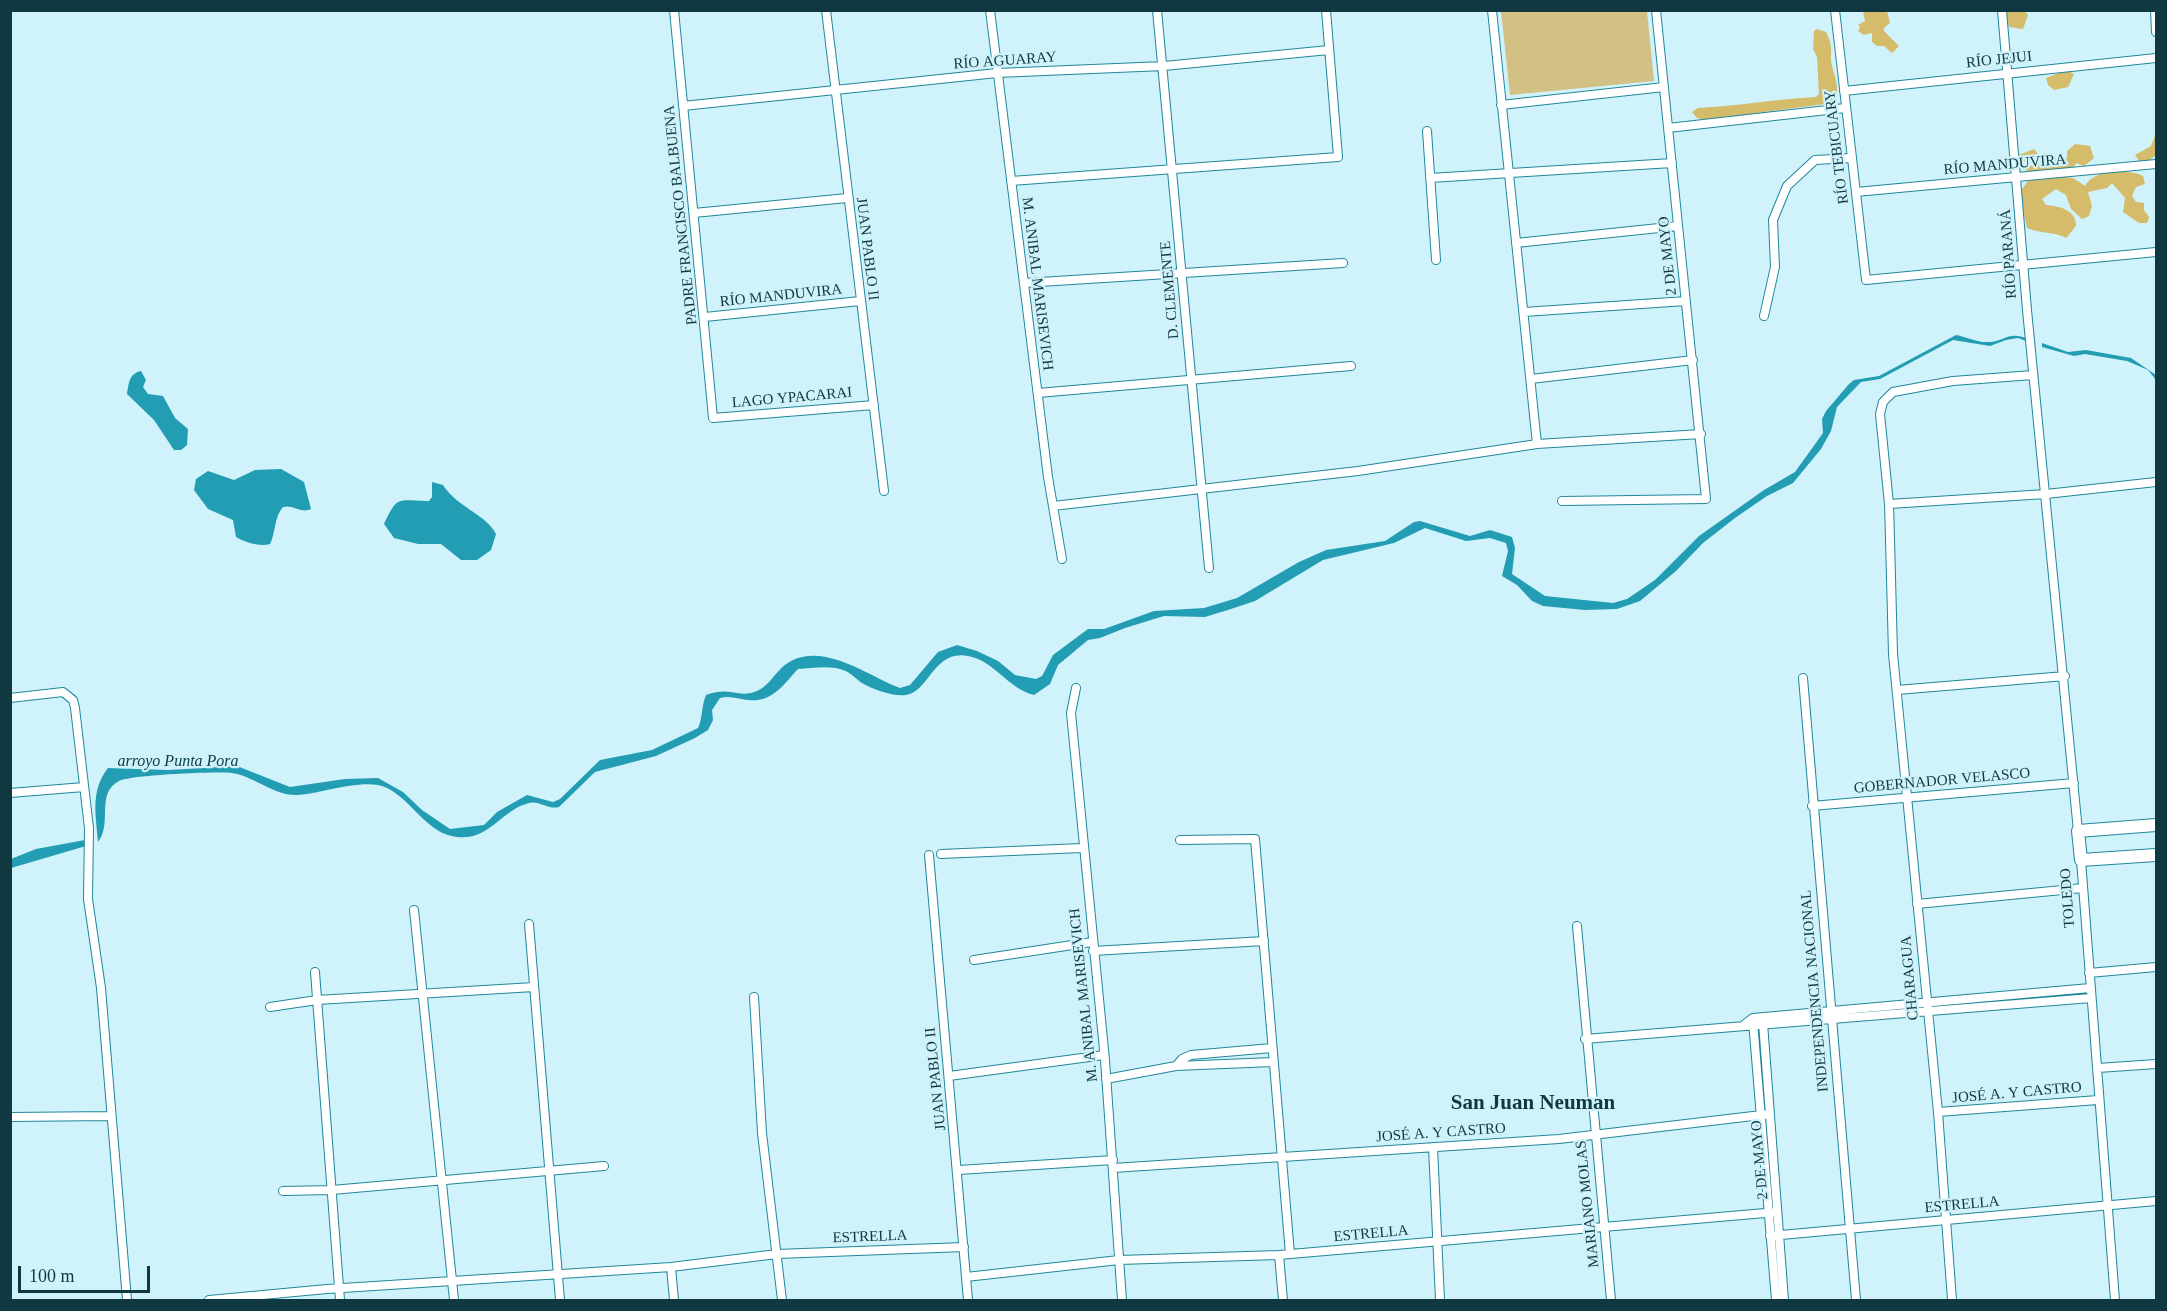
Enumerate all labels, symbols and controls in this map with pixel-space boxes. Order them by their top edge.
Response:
street label: RÍO AGUARAY [953,48,1057,74]
street label: RÍO JEJUI [1965,48,2033,72]
street label: RÍO TEBICUARY [1821,89,1853,205]
street label: PADRE FRANCISCO BALBUENA [660,104,702,326]
street label: RÍO MANDUVIRA [1943,151,2067,179]
street label: JUAN PABLO II [852,196,882,302]
street label: M. ANIBAL MARISEVICH [1017,196,1057,372]
street label: RÍO PARANÁ [1997,209,2021,299]
street label: 2 DE MAYO [1655,216,1681,296]
street label: D. CLEMENTE [1157,240,1183,340]
street label: RÍO MANDUVIRA [719,281,843,311]
street label: LAGO YPACARAI [731,384,853,412]
water label: arroyo Punta Pora [117,752,239,772]
street label: GOBERNADOR VELASCO [1853,764,2031,798]
street label: TOLEDO [2057,868,2079,928]
street label: INDEPENDENCIA NACIONAL [1797,889,1833,1093]
street label: M. ANIBAL MARISEVICH [1066,907,1102,1083]
street label: CHARAGUA [1897,935,1923,1021]
street label: JUAN PABLO II [922,1027,950,1131]
street label: JOSÉ A. Y CASTRO [1951,1078,2083,1108]
district label: San Juan Neuman [1451,1091,1615,1117]
street label: JOSÉ A. Y CASTRO [1376,1119,1506,1147]
street label: 2 DE MAYO [1748,1120,1772,1200]
street label: MARIANO MOLAS [1572,1139,1604,1269]
street label: ESTRELLA [1924,1193,2000,1217]
street label: ESTRELLA [1333,1222,1409,1246]
street label: ESTRELLA [832,1227,908,1247]
scale bar [21,1254,153,1292]
text: 100 m [29,1266,75,1286]

